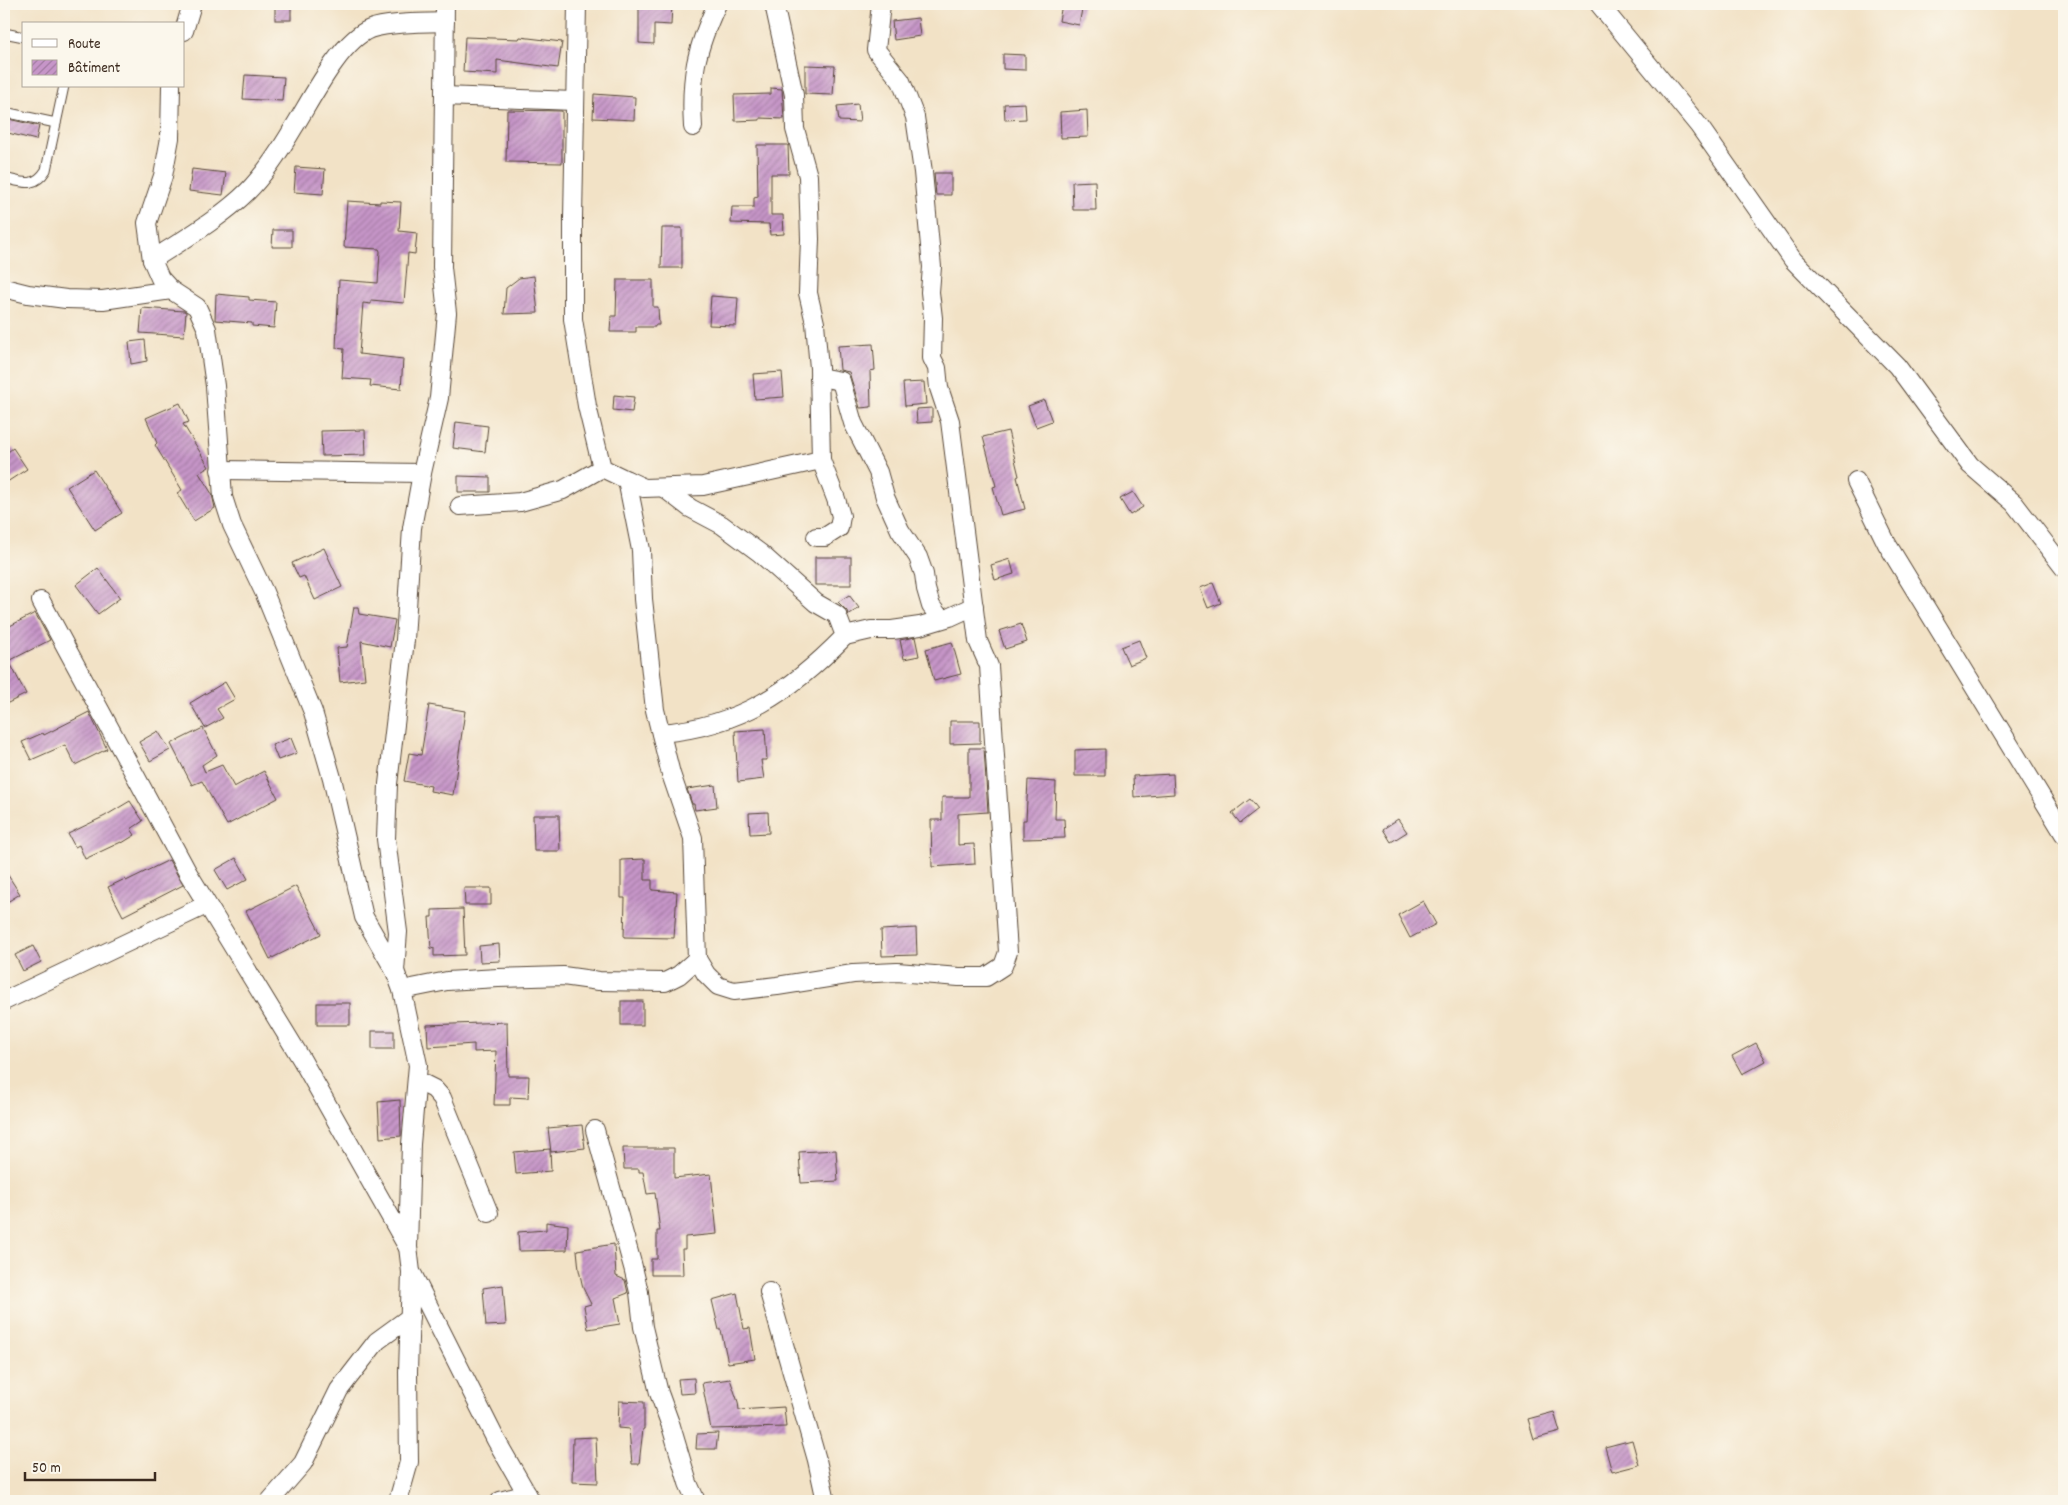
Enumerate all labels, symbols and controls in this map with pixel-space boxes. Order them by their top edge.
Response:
legend [22,22,185,88]
text: Route [68,34,101,56]
text: Bâtiment [68,58,121,80]
scale bar [25,1450,155,1482]
text: 50 m [32,1458,61,1480]

